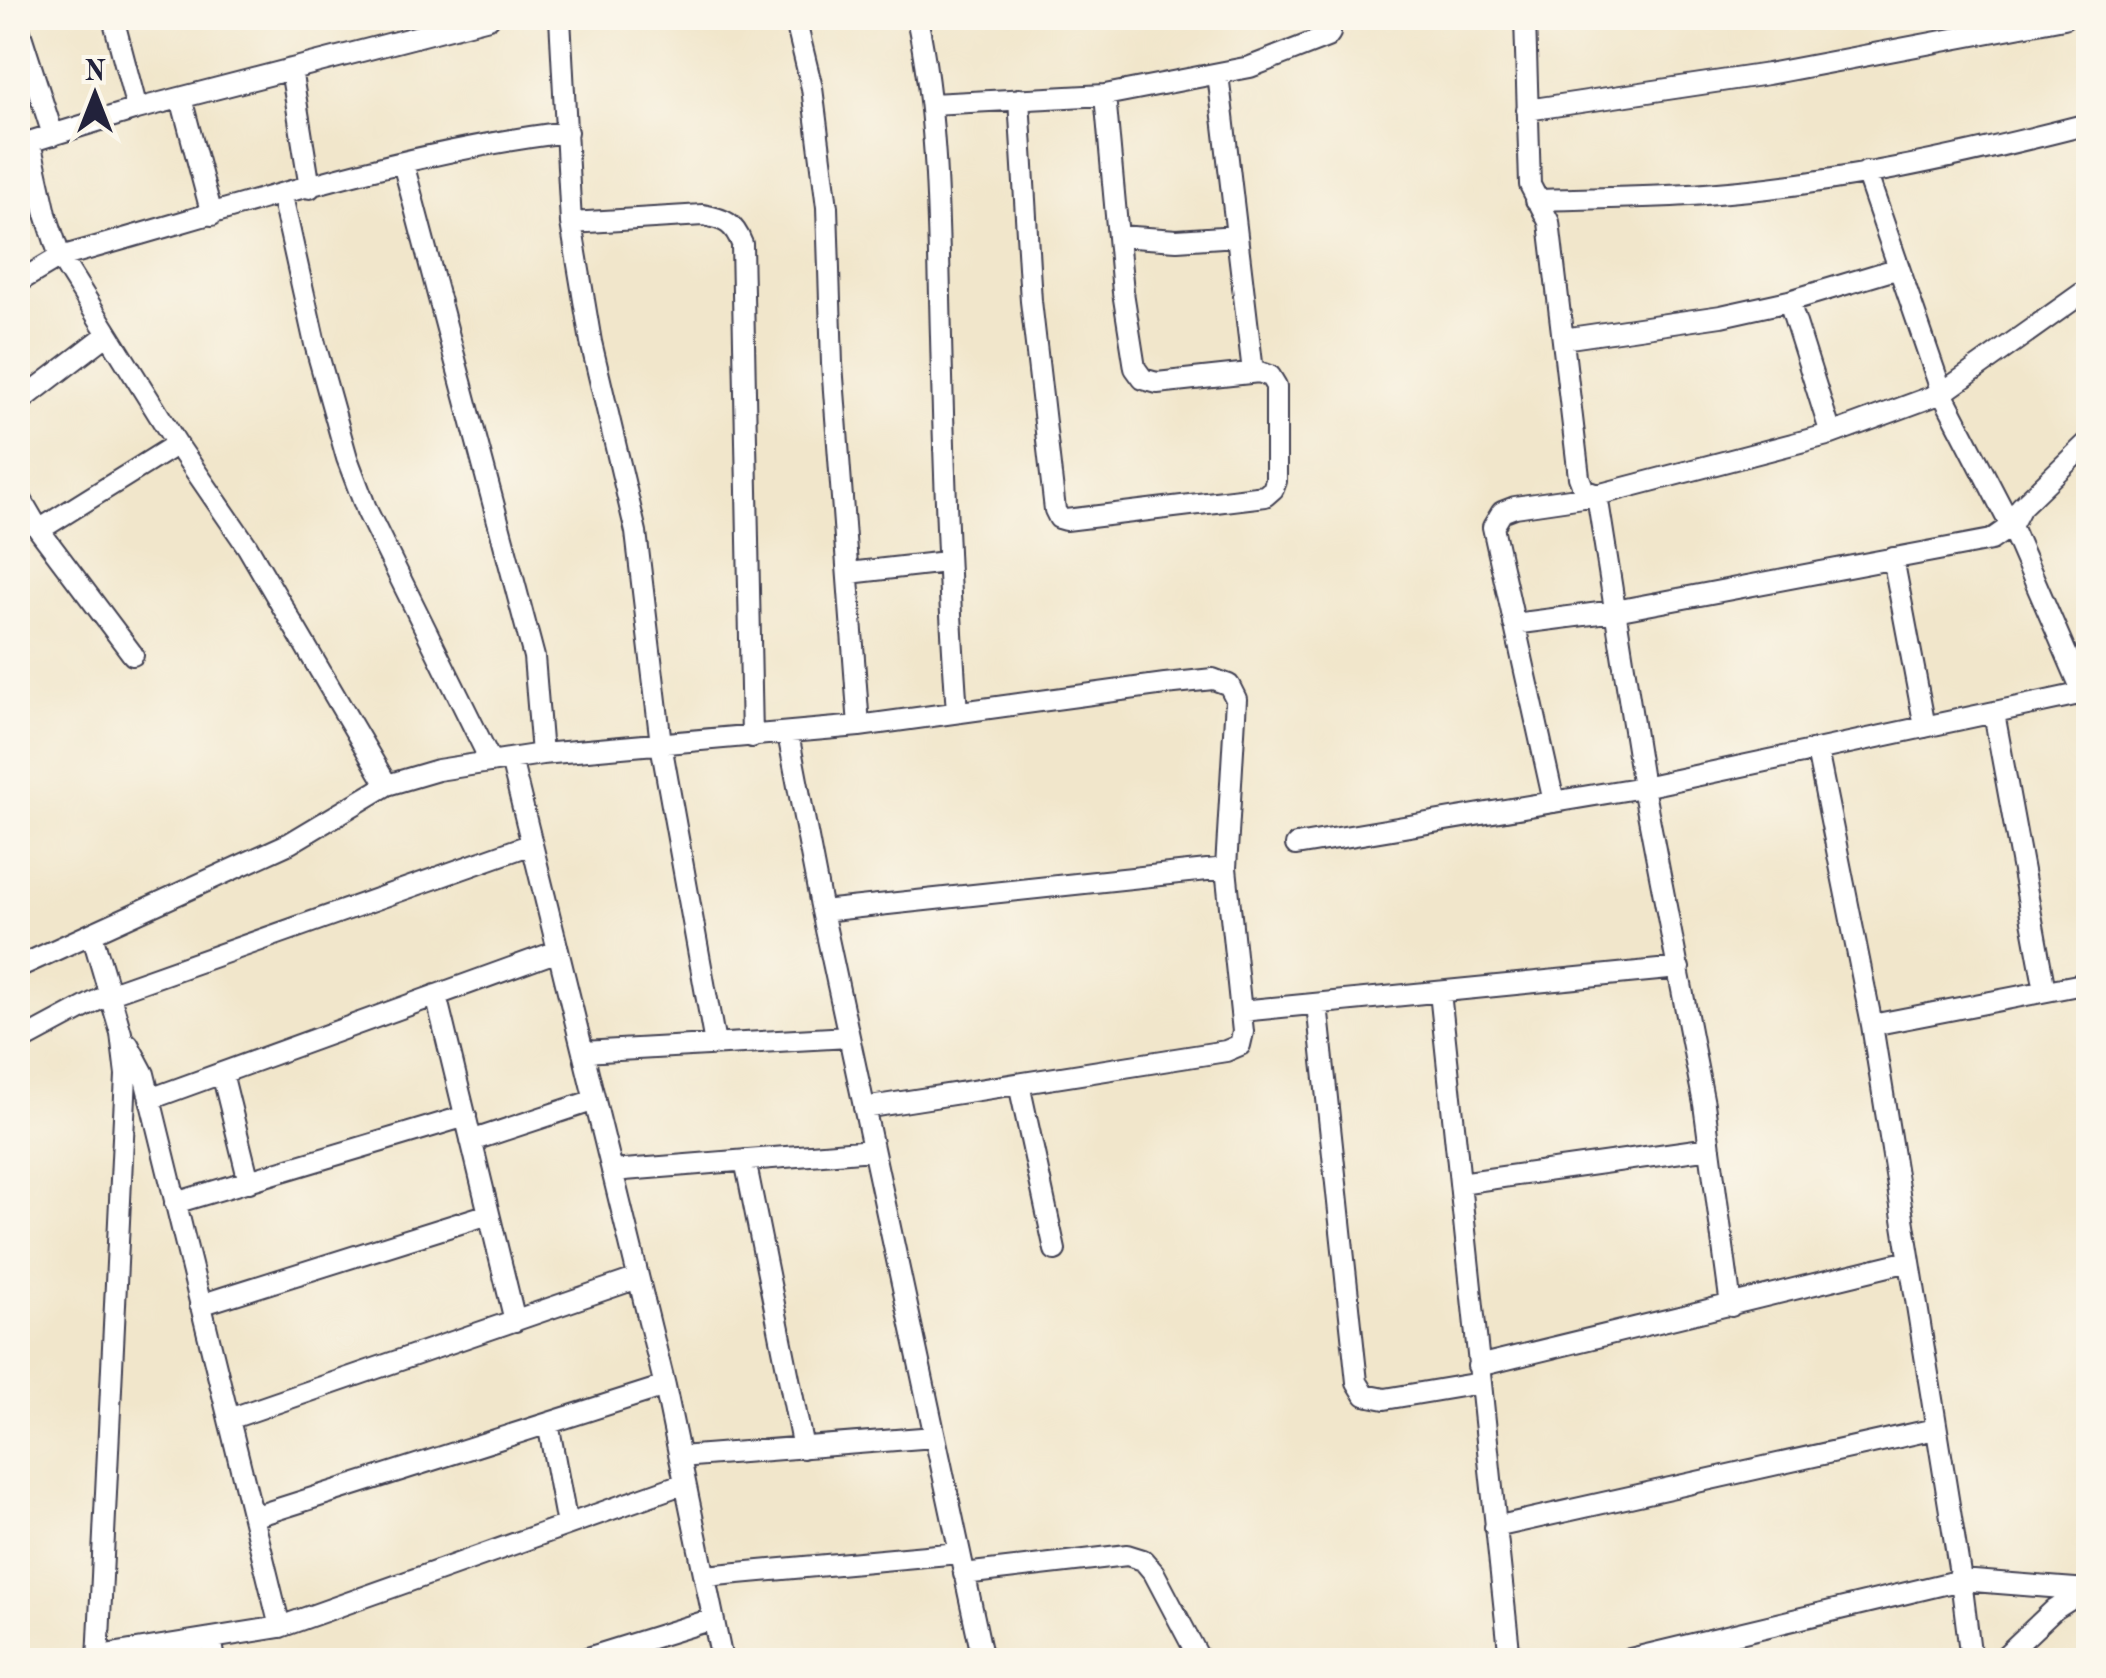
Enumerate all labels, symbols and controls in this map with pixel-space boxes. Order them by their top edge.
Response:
north arrow [45,45,145,145]
text: N [84,59,106,87]

